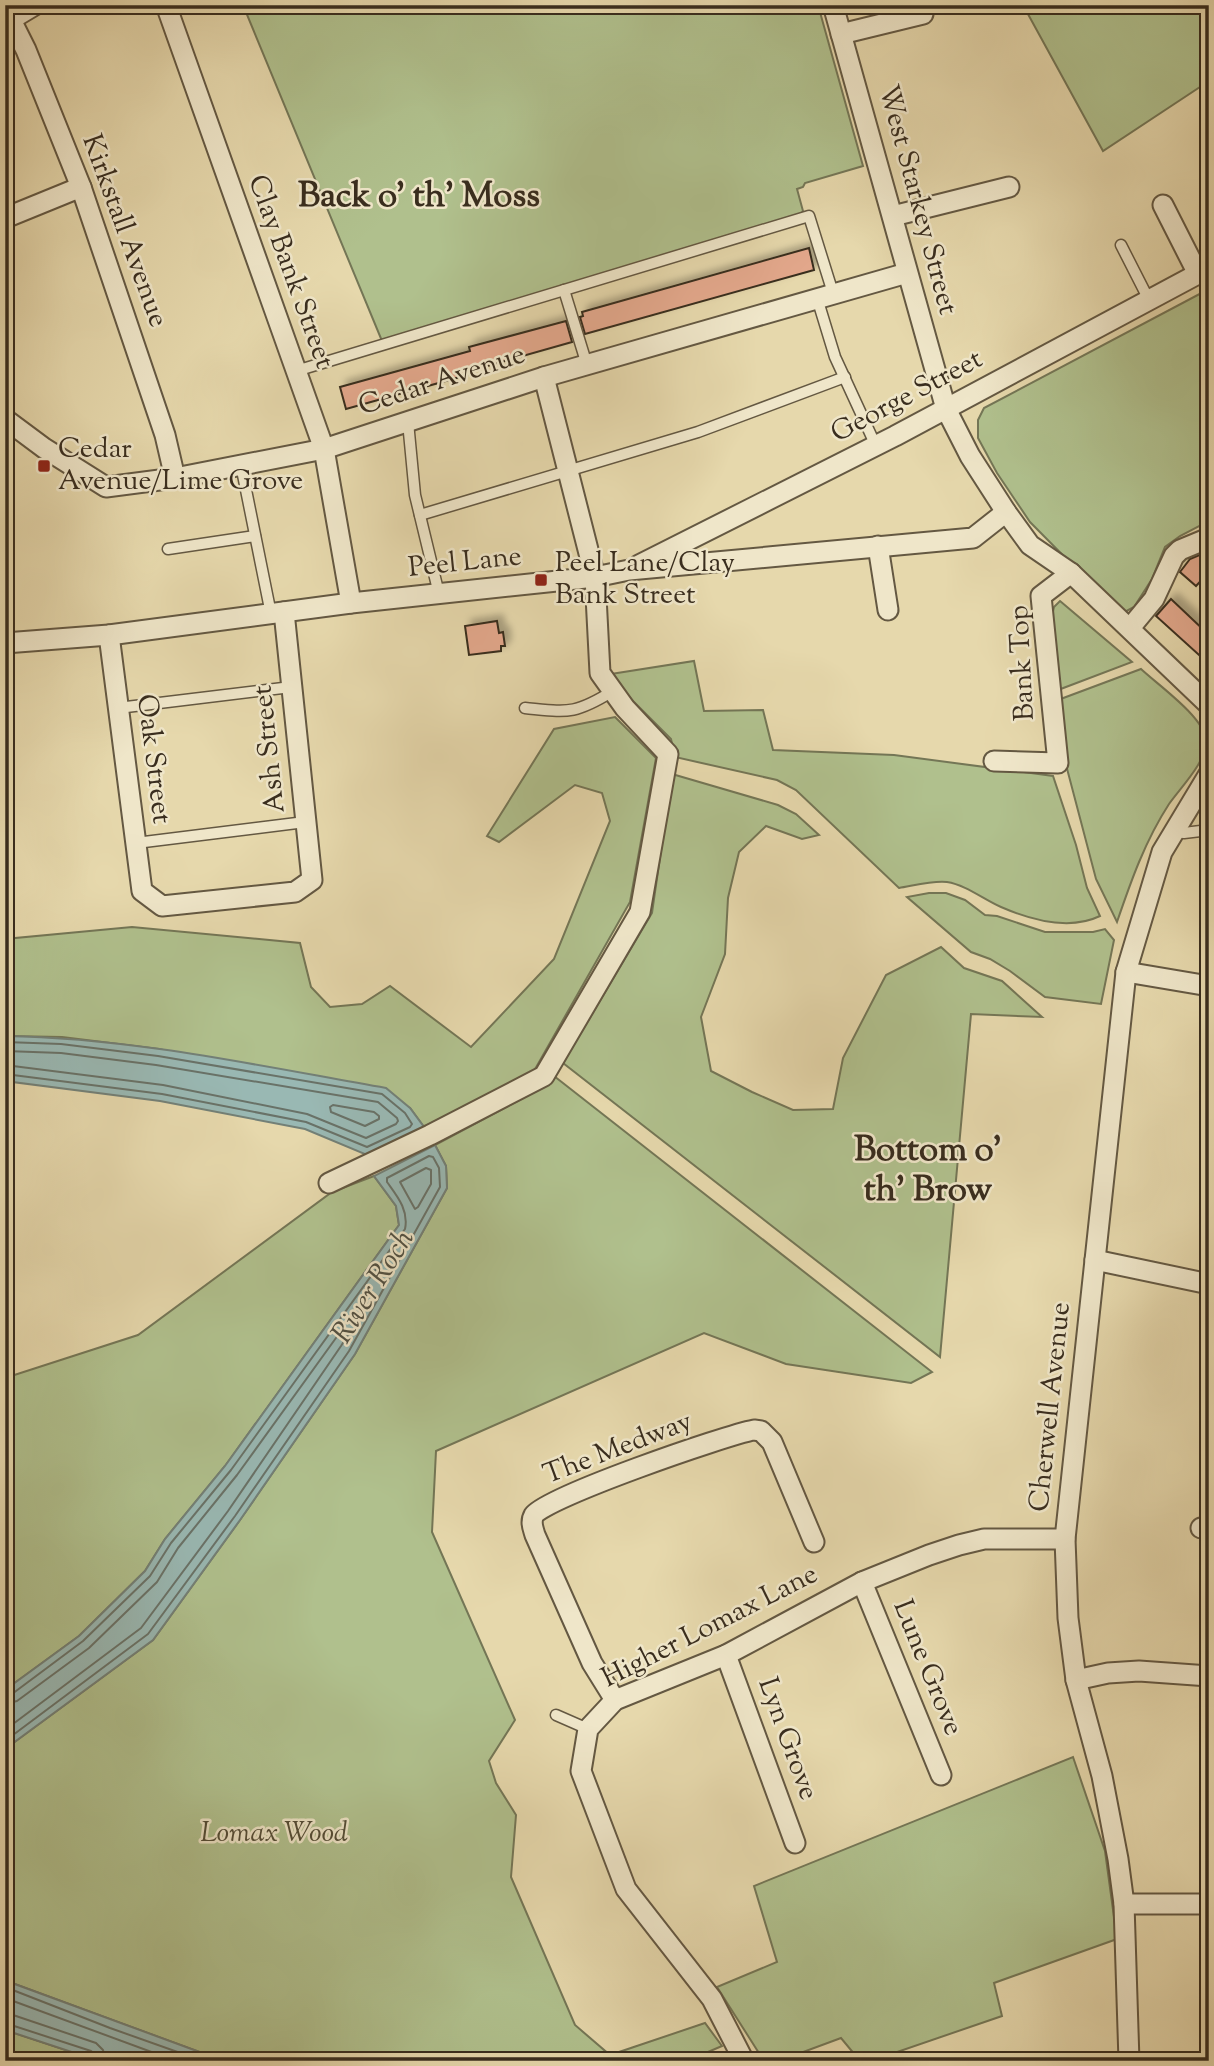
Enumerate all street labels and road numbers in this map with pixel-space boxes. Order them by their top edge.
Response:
street label: West Starkey Street [867,81,967,320]
street label: Kirkstall Avenue [71,129,177,333]
street label: Clay Bank Street [236,170,344,375]
street label: Cedar Avenue [353,335,531,427]
street label: George Street [824,340,990,454]
street label: Peel Lane [407,537,523,589]
street label: Bank Top [1000,604,1046,722]
street label: Ash Street [243,683,297,815]
street label: Oak Street [125,692,181,827]
street label: Cherwell Avenue [1020,1300,1082,1514]
street label: The Medway [538,1402,698,1496]
street label: Higher Lomax Lane [595,1555,825,1699]
street label: Lune Grove [882,1594,972,1742]
street label: Lyn Grove [746,1672,828,1806]

